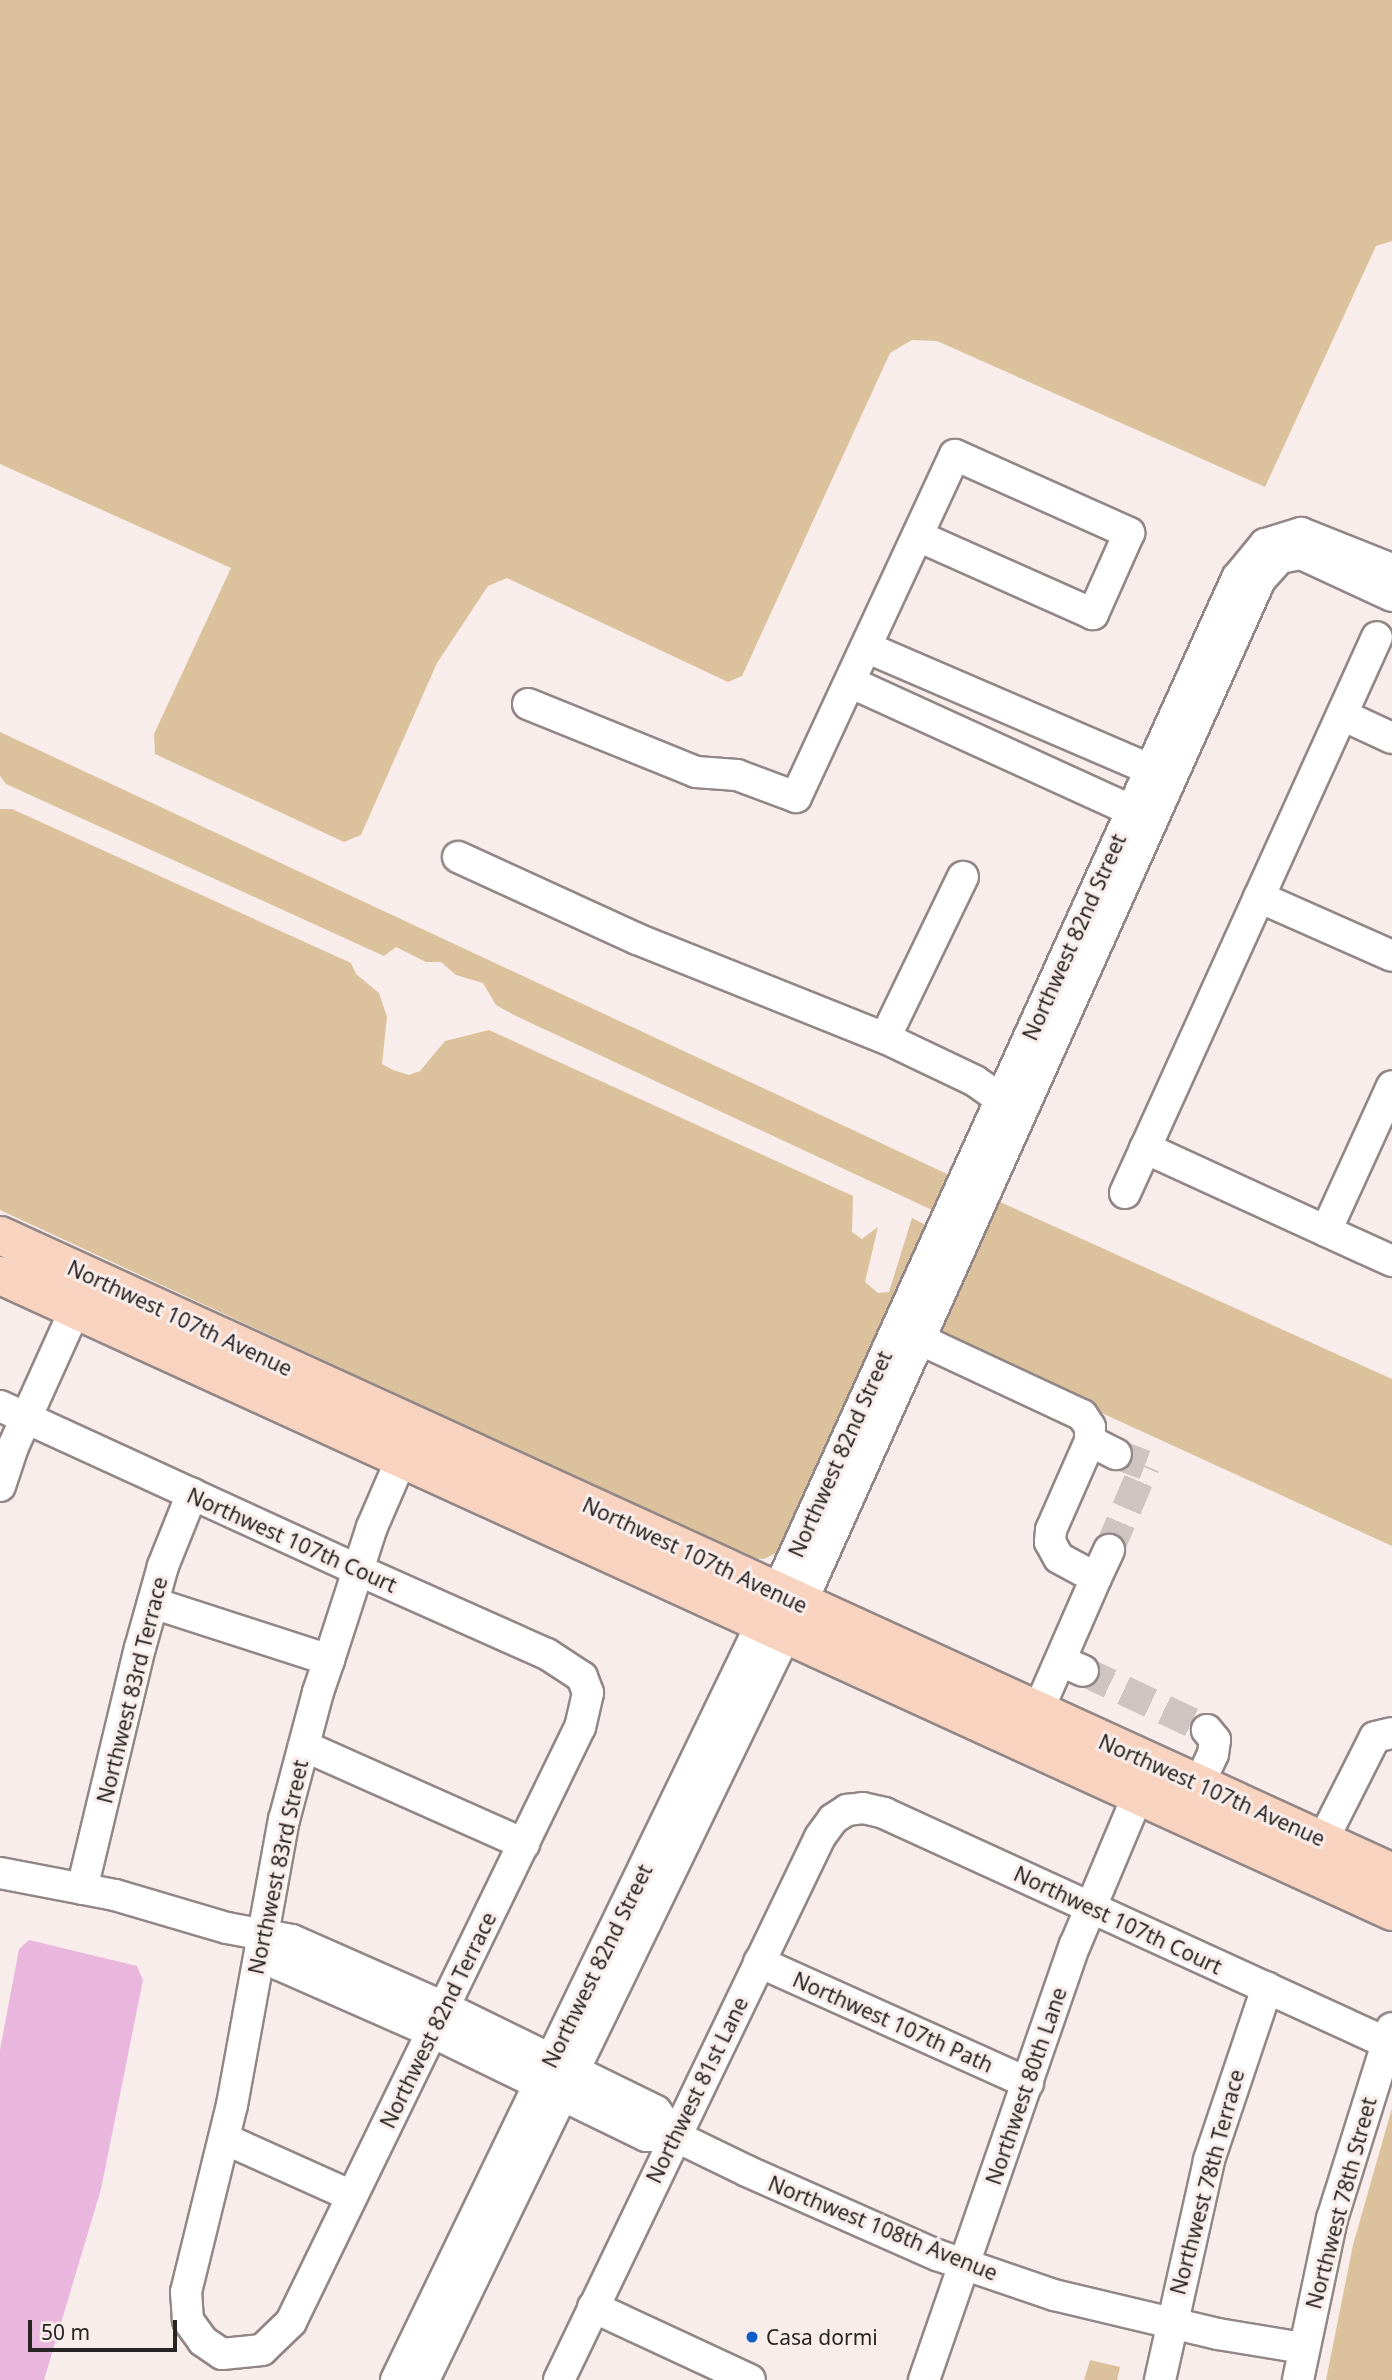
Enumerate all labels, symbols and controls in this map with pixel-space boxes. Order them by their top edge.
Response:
street label: Northwest 82nd Street [1017,830,1131,1044]
street label: Northwest 107th Avenue [64,1255,296,1381]
street label: Northwest 82nd Street [783,1347,897,1561]
street label: Northwest 107th Court [183,1482,401,1598]
street label: Northwest 107th Avenue [579,1492,811,1618]
street label: Northwest 83rd Terrace [92,1574,172,1806]
street label: Northwest 107th Avenue [1095,1729,1329,1851]
street label: Northwest 83rd Street [243,1757,313,1977]
street label: Northwest 82nd Street [537,1860,657,2072]
street label: Northwest 107th Court [1010,1861,1226,1979]
street label: Northwest 82nd Terrace [375,1908,501,2132]
street label: Northwest 107th Path [789,1966,997,2078]
street label: Northwest 80th Lane [980,1984,1072,2188]
street label: Northwest 81st Lane [641,1993,753,2187]
street label: Northwest 78th Terrace [1165,2067,1249,2297]
street label: Northwest 78th Street [1301,2094,1381,2312]
street label: Northwest 108th Avenue [765,2170,1001,2286]
scale bar [32,2306,180,2350]
text: 50 m [41,2318,90,2346]
place label: Casa dormi [766,2324,878,2350]
marker: Casa dormi [744,2329,760,2345]

